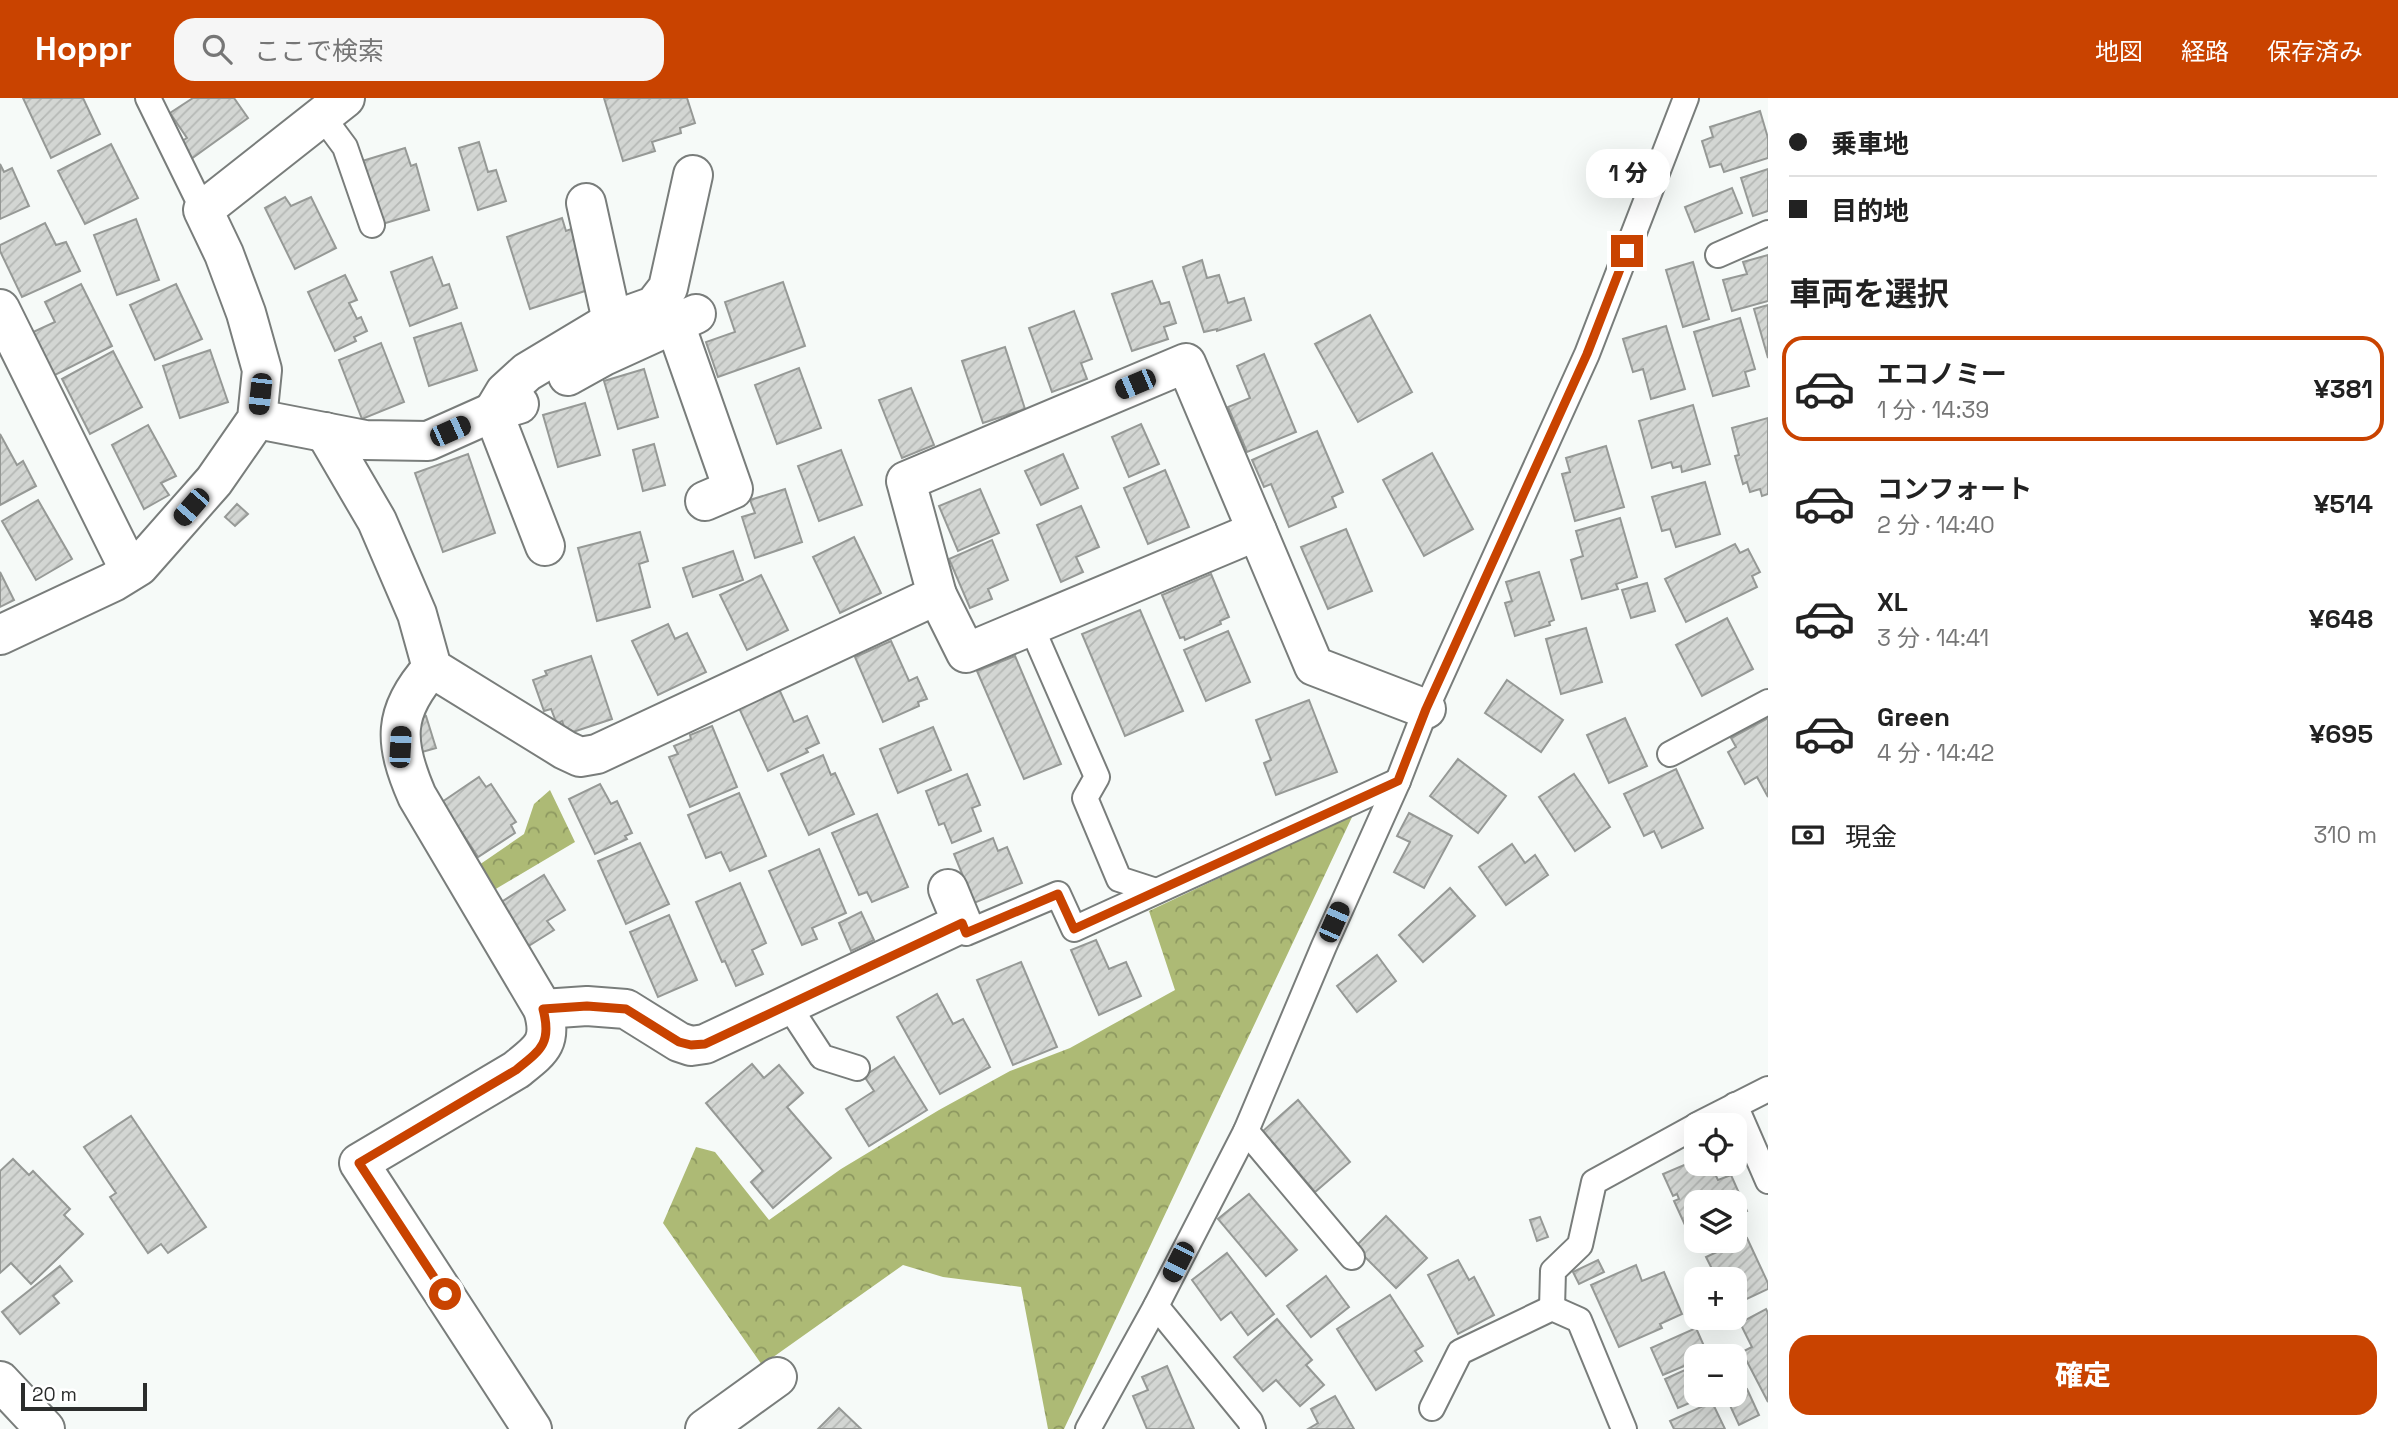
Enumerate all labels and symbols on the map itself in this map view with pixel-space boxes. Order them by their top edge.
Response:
callout: 1 分 [1585,150,1669,198]
route end [1611,235,1643,267]
car [1112,366,1159,402]
car [248,372,273,416]
car [427,413,474,449]
car [170,484,213,530]
car [389,725,412,769]
car [1316,899,1353,945]
car [1160,1239,1197,1285]
route start [429,1278,461,1310]
scale bar [21,1380,147,1412]

